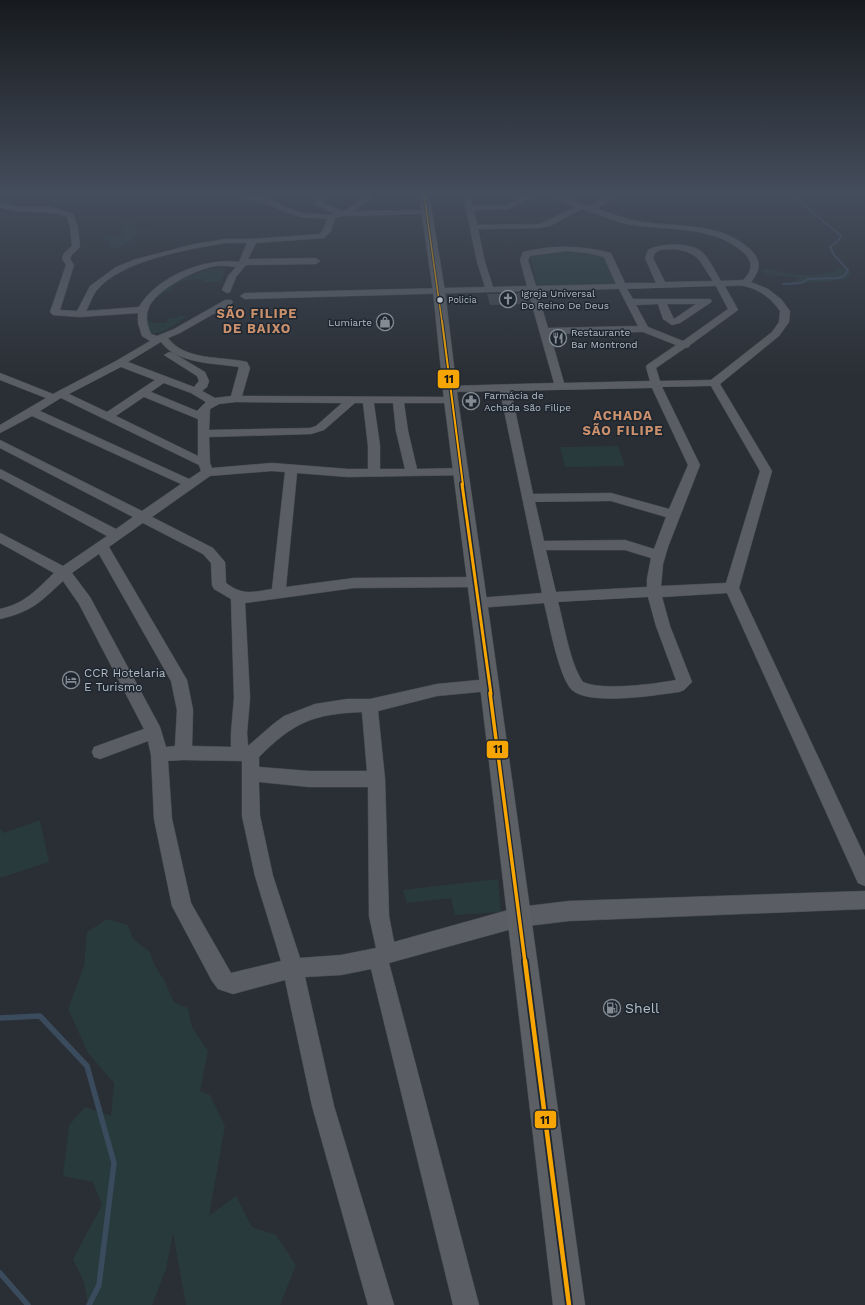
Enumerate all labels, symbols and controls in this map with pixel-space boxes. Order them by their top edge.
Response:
place label: Igreja Universal Do Reino De Deus [521,288,609,311]
church icon: Igreja Universal Do Reino De Deus [498,289,518,309]
marker: Policia [435,295,445,305]
place label: Policia [448,295,477,305]
district label: SÃO FILIPE DE BAIXO [216,305,298,336]
shop icon: Lumiarte [375,312,395,332]
place label: Lumiarte [328,317,372,328]
place label: Restaurante Bar Montrond [571,327,638,350]
restaurant icon: Restaurante Bar Montrond [548,328,568,348]
line badge: 11 [437,369,460,389]
text: 11 [444,373,454,386]
place label: Farmácia de Achada São Filipe [484,390,571,413]
pharmacy icon: Farmácia de Achada São Filipe [461,391,481,411]
district label: ACHADA SÃO FILIPE [582,408,664,438]
place label: CCR Hotelaria E Turismo [84,666,166,694]
hotel icon: CCR Hotelaria E Turismo [61,670,81,690]
line badge: 11 [486,740,509,759]
text: 11 [493,743,503,756]
fuel station icon: Shell [602,998,622,1018]
place label: Shell [625,1000,660,1016]
line badge: 11 [534,1110,557,1129]
text: 11 [540,1114,550,1127]

